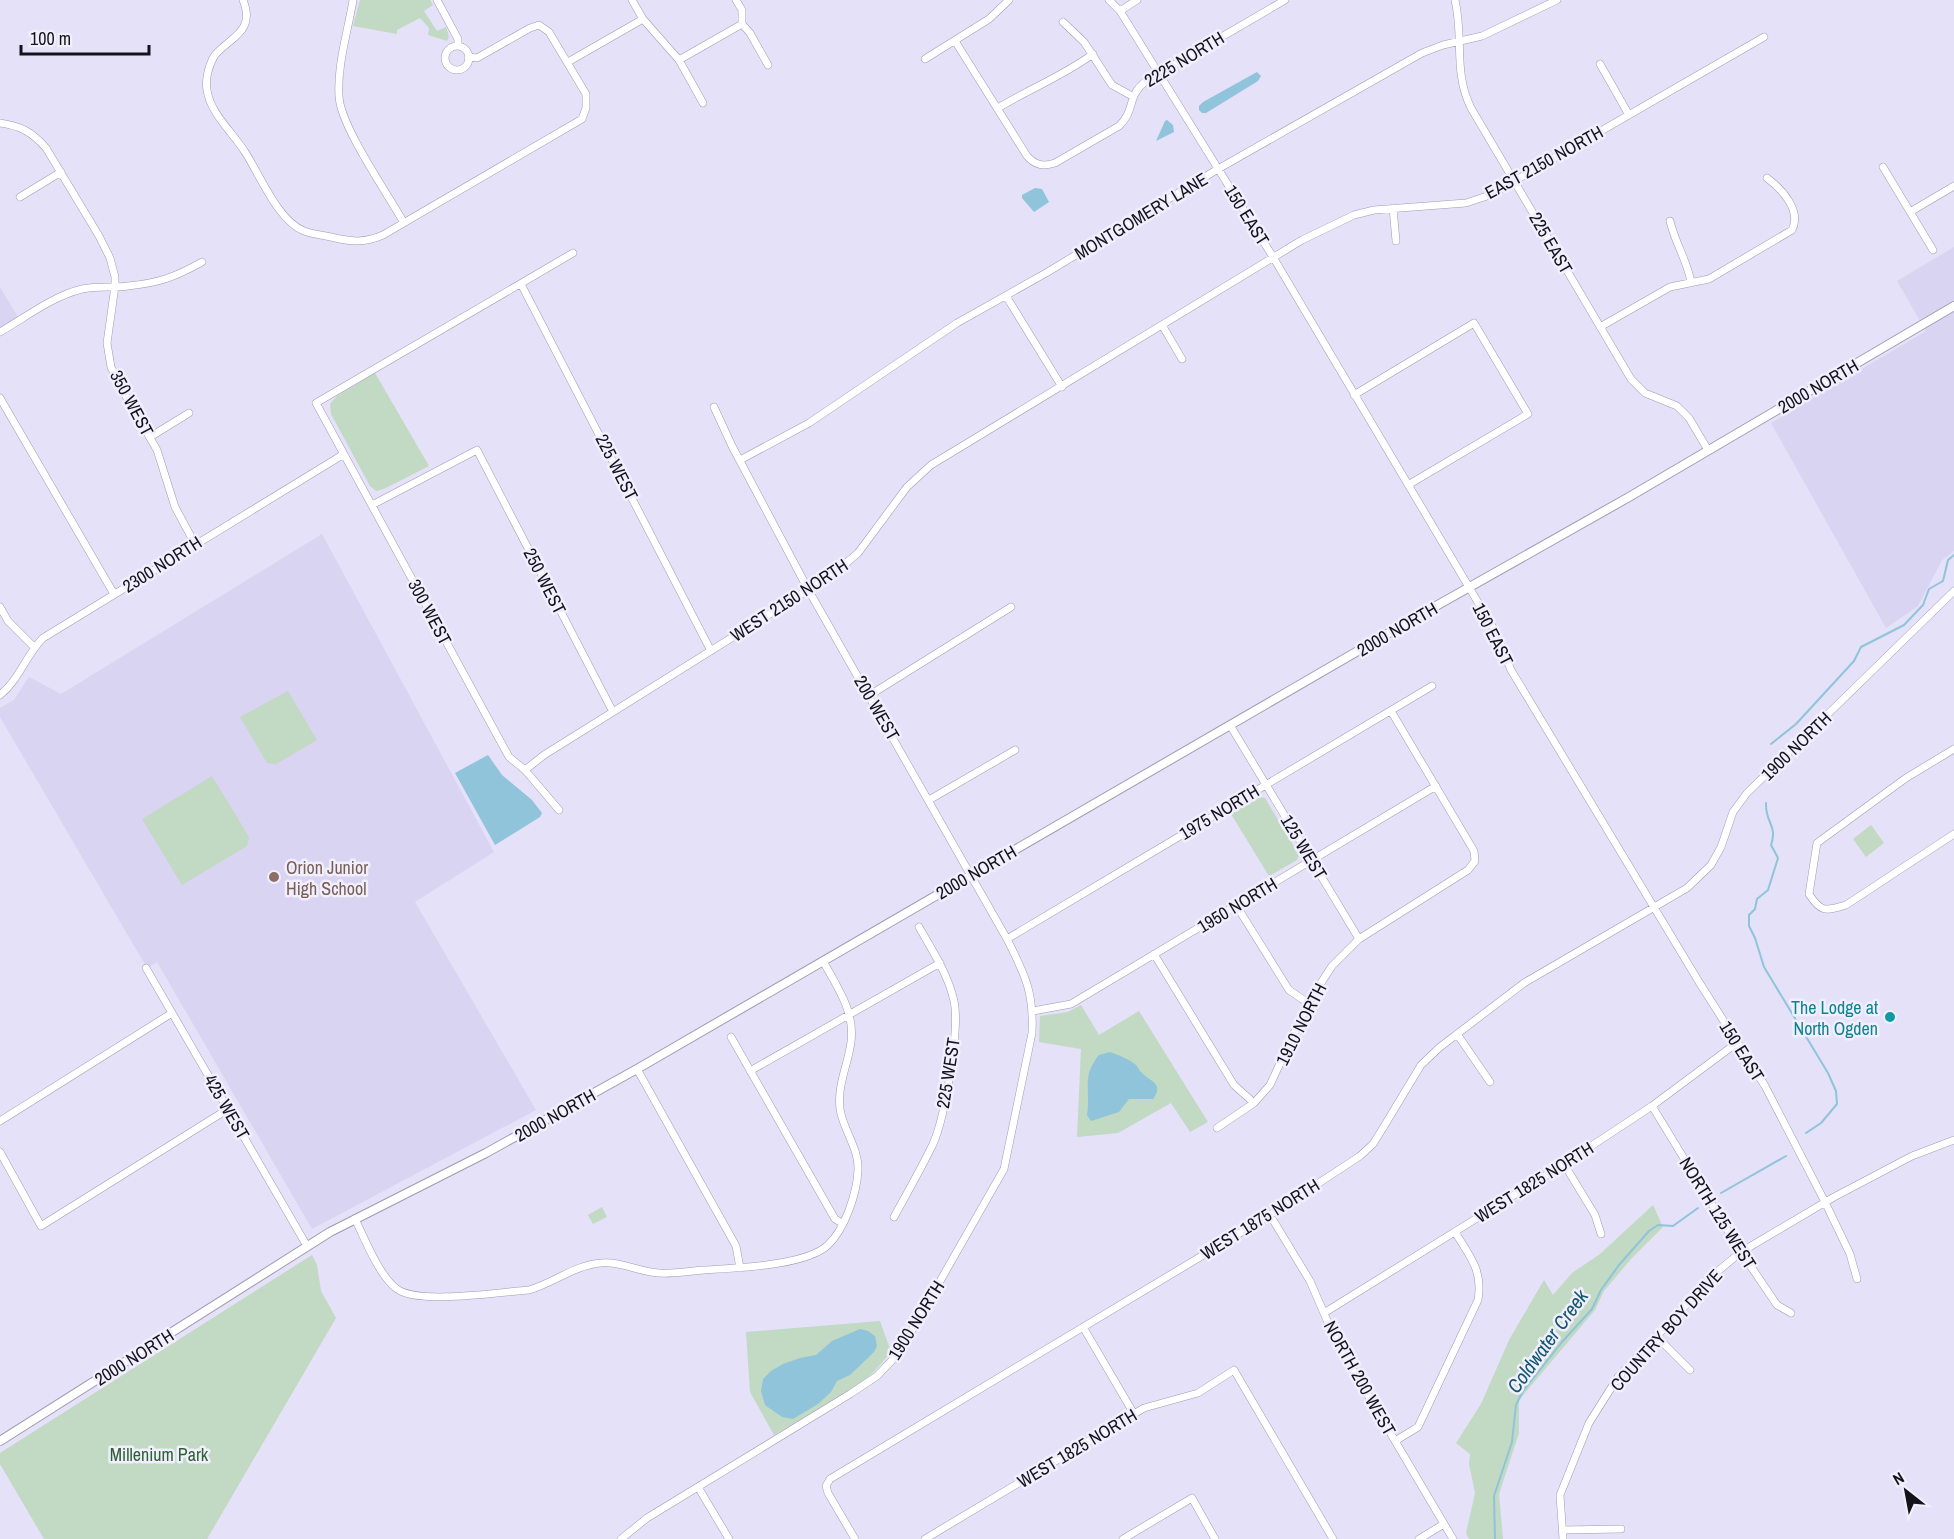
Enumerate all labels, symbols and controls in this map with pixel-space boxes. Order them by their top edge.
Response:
scale bar [21,18,148,56]
street label: 2225 NORTH [1139,25,1229,93]
text: 100 m [30,26,71,51]
street label: EAST 2150 NORTH [1480,119,1608,205]
street label: MONTGOMERY LANE [1070,166,1212,266]
street label: 150 EAST [1219,180,1275,250]
street label: 225 EAST [1523,208,1579,278]
street label: 2000 NORTH [1773,353,1863,419]
street label: 350 WEST [104,366,160,440]
street label: 225 WEST [590,430,644,504]
street label: 2300 NORTH [118,530,206,598]
street label: 250 WEST [518,544,572,618]
street label: WEST 2150 NORTH [725,553,853,647]
street label: 300 WEST [402,575,458,649]
street label: 2000 NORTH [1352,596,1442,662]
street label: 150 EAST [1467,598,1519,670]
street label: 200 WEST [848,671,906,745]
street label: 1900 NORTH [1755,706,1837,786]
street label: 1975 NORTH [1174,778,1264,846]
street label: 125 WEST [1275,810,1333,884]
street label: 2000 NORTH [931,839,1021,905]
place label: Orion Junior High School [286,855,368,901]
marker: Orion Junior High School [267,870,281,884]
street label: 1950 NORTH [1192,871,1282,939]
street label: 1910 NORTH [1270,979,1332,1069]
place label: The Lodge at North Ogden [1791,995,1878,1041]
marker: The Lodge at North Ogden [1883,1010,1897,1024]
street label: 150 EAST [1714,1016,1770,1086]
street label: 225 WEST [930,1036,966,1110]
street label: 425 WEST [198,1070,256,1144]
street label: 2000 NORTH [510,1082,600,1148]
street label: WEST 1825 NORTH [1470,1135,1598,1229]
street label: NORTH 125 WEST [1674,1152,1762,1274]
street label: WEST 1875 NORTH [1196,1172,1324,1266]
street label: COUNTRY BOY DRIVE [1604,1263,1728,1397]
street label: 1900 NORTH [882,1276,950,1364]
water label: Coldwater Creek [1500,1283,1594,1398]
street label: NORTH 200 WEST [1318,1316,1402,1440]
street label: 2000 NORTH [90,1323,178,1391]
street label: WEST 1825 NORTH [1012,1402,1142,1494]
park label: Millenium Park [110,1442,209,1467]
north arrow [1876,1461,1936,1521]
text: N [1889,1466,1908,1490]

